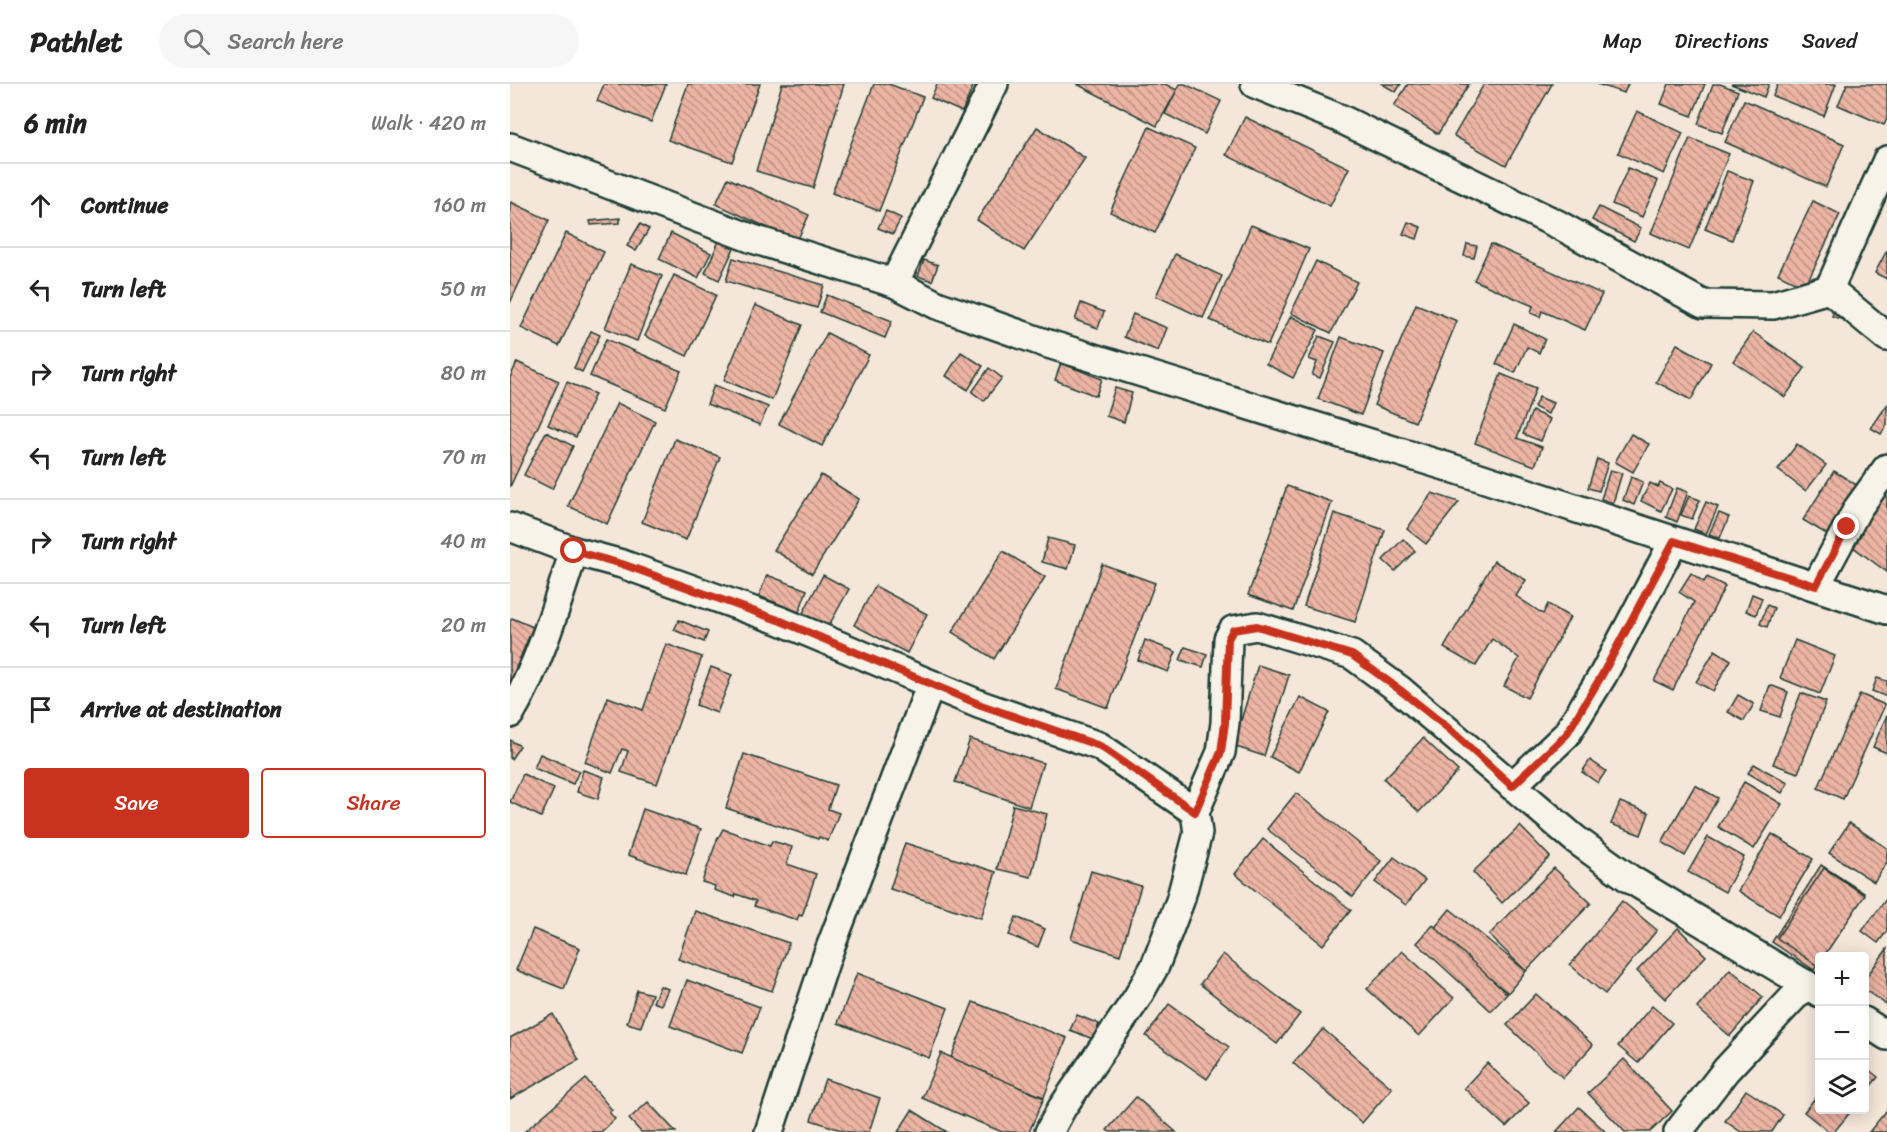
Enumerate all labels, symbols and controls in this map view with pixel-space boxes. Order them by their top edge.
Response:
search box [159,14,579,68]
text: Pathlet [30,17,123,66]
text: Search here [228,22,343,61]
text: Map [1603,22,1641,60]
text: Directions [1674,22,1769,60]
text: Saved [1802,22,1857,60]
icon: search [180,25,213,58]
text: 6 min [24,100,87,146]
text: Walk · 420 m [371,106,486,141]
text: Continue [81,186,169,225]
text: 160 m [433,188,486,223]
icon: ahead [24,189,57,222]
text: Turn left [81,270,166,309]
text: 50 m [441,272,486,307]
icon: left [24,273,57,306]
text: Turn right [81,354,176,393]
text: 80 m [441,356,486,391]
icon: right [24,357,57,390]
text: Turn left [81,438,166,477]
text: 70 m [441,440,486,475]
icon: left [24,441,57,474]
route end [1833,513,1859,539]
text: Turn right [81,522,176,561]
text: 40 m [440,524,486,559]
icon: right [24,525,57,558]
route start [560,537,586,563]
text: Turn left [81,606,166,645]
text: 20 m [441,608,486,643]
icon: left [24,609,57,642]
text: Arrive at destination [81,690,282,729]
icon: arrive [24,693,57,726]
button: Save [24,768,249,838]
button: Share [261,768,486,838]
map controls [1815,952,1869,1114]
button: + [1815,952,1869,1006]
button: − [1815,1006,1869,1060]
button: layers [1815,1060,1869,1114]

